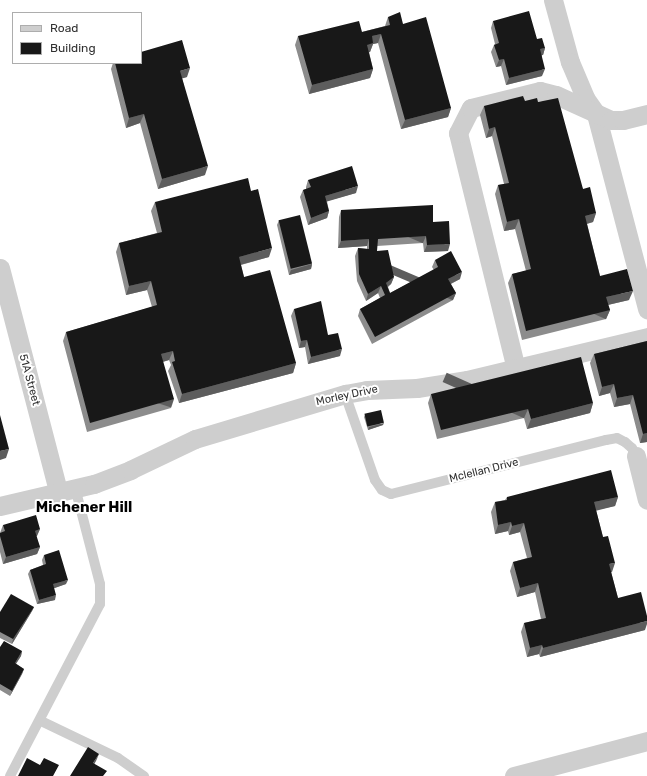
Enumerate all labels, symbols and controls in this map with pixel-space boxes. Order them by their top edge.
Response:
legend [12,12,142,64]
text: Road [50,21,78,35]
text: Building [50,41,96,55]
street label: 51A Street [16,353,42,407]
street label: Morley Drive [315,383,379,409]
street label: Mclellan Drive [448,456,520,486]
district label: Michener Hill [36,499,132,517]

